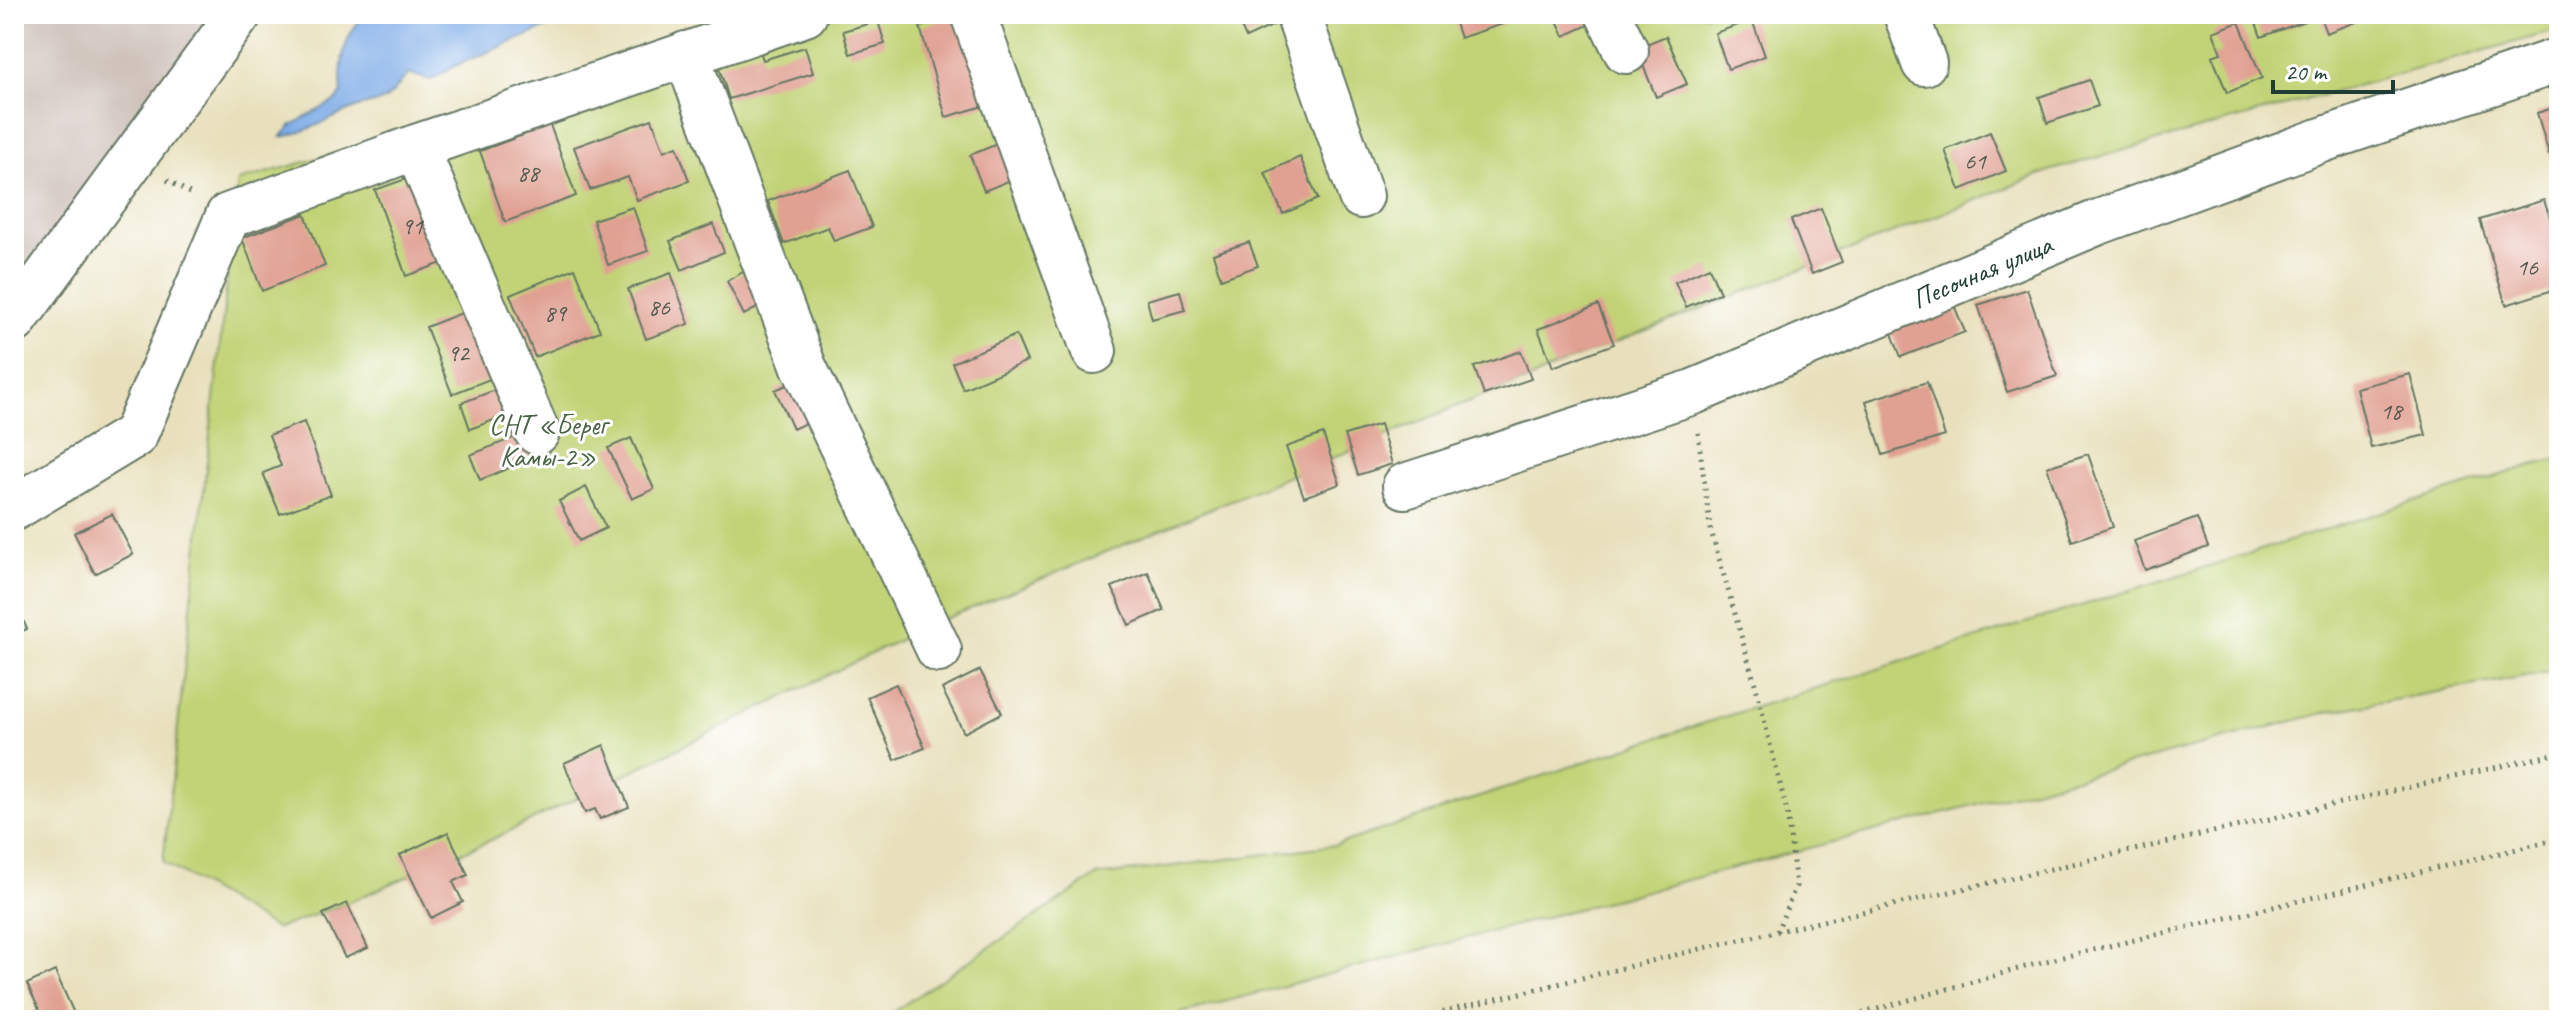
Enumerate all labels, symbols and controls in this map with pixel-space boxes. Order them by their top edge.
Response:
scale bar [2273,44,2393,94]
text: 20 m [2285,57,2328,87]
house number: 61 [1964,146,1987,176]
house number: 88 [517,158,541,188]
house number: 91 [401,211,424,241]
street label: Песочная улица [1906,225,2059,316]
house number: 16 [2516,252,2539,282]
house number: 86 [648,292,671,322]
house number: 89 [544,298,568,328]
house number: 92 [447,338,471,368]
house number: 18 [2380,396,2404,426]
park label: СНТ «Берег Камы-2» [489,407,611,474]

